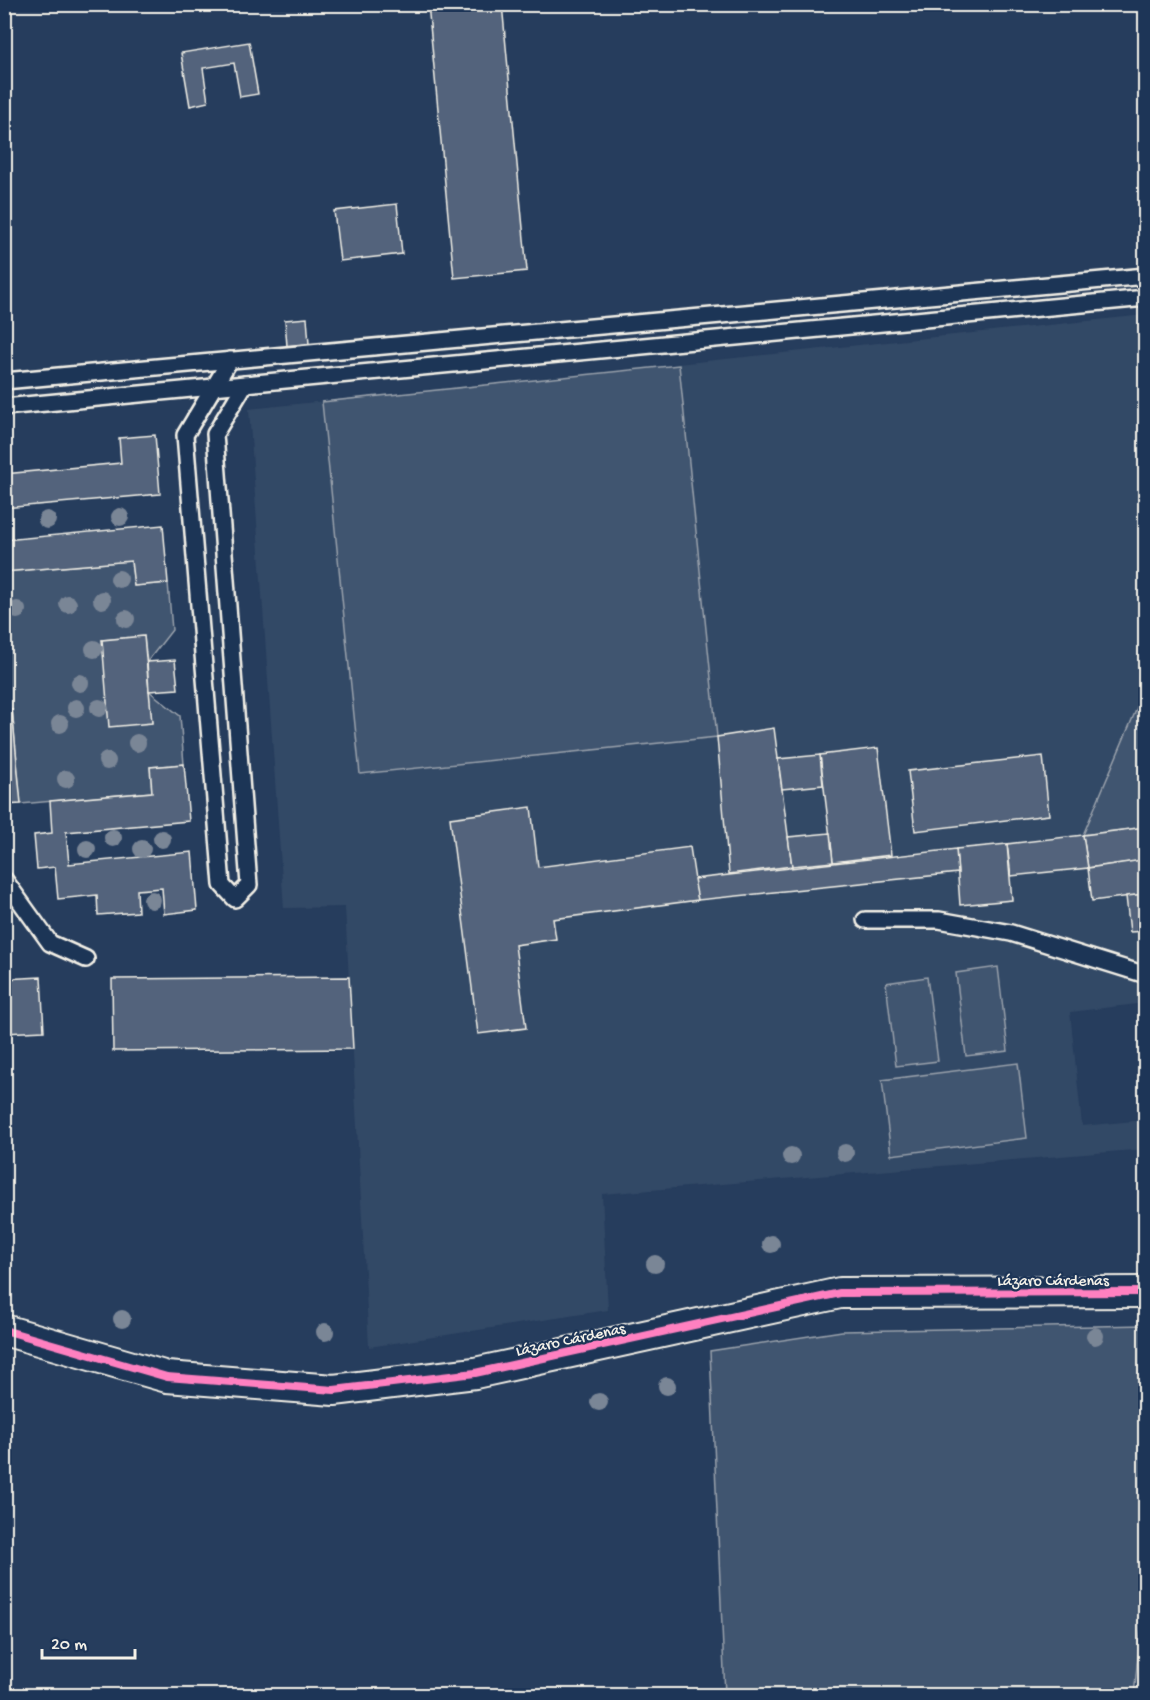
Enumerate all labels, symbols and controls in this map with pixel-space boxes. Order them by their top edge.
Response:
street label: Lázaro Cárdenas [997,1273,1110,1292]
street label: Lázaro Cárdenas [514,1320,628,1362]
scale bar [42,1622,135,1660]
text: 20 m [51,1635,87,1656]

